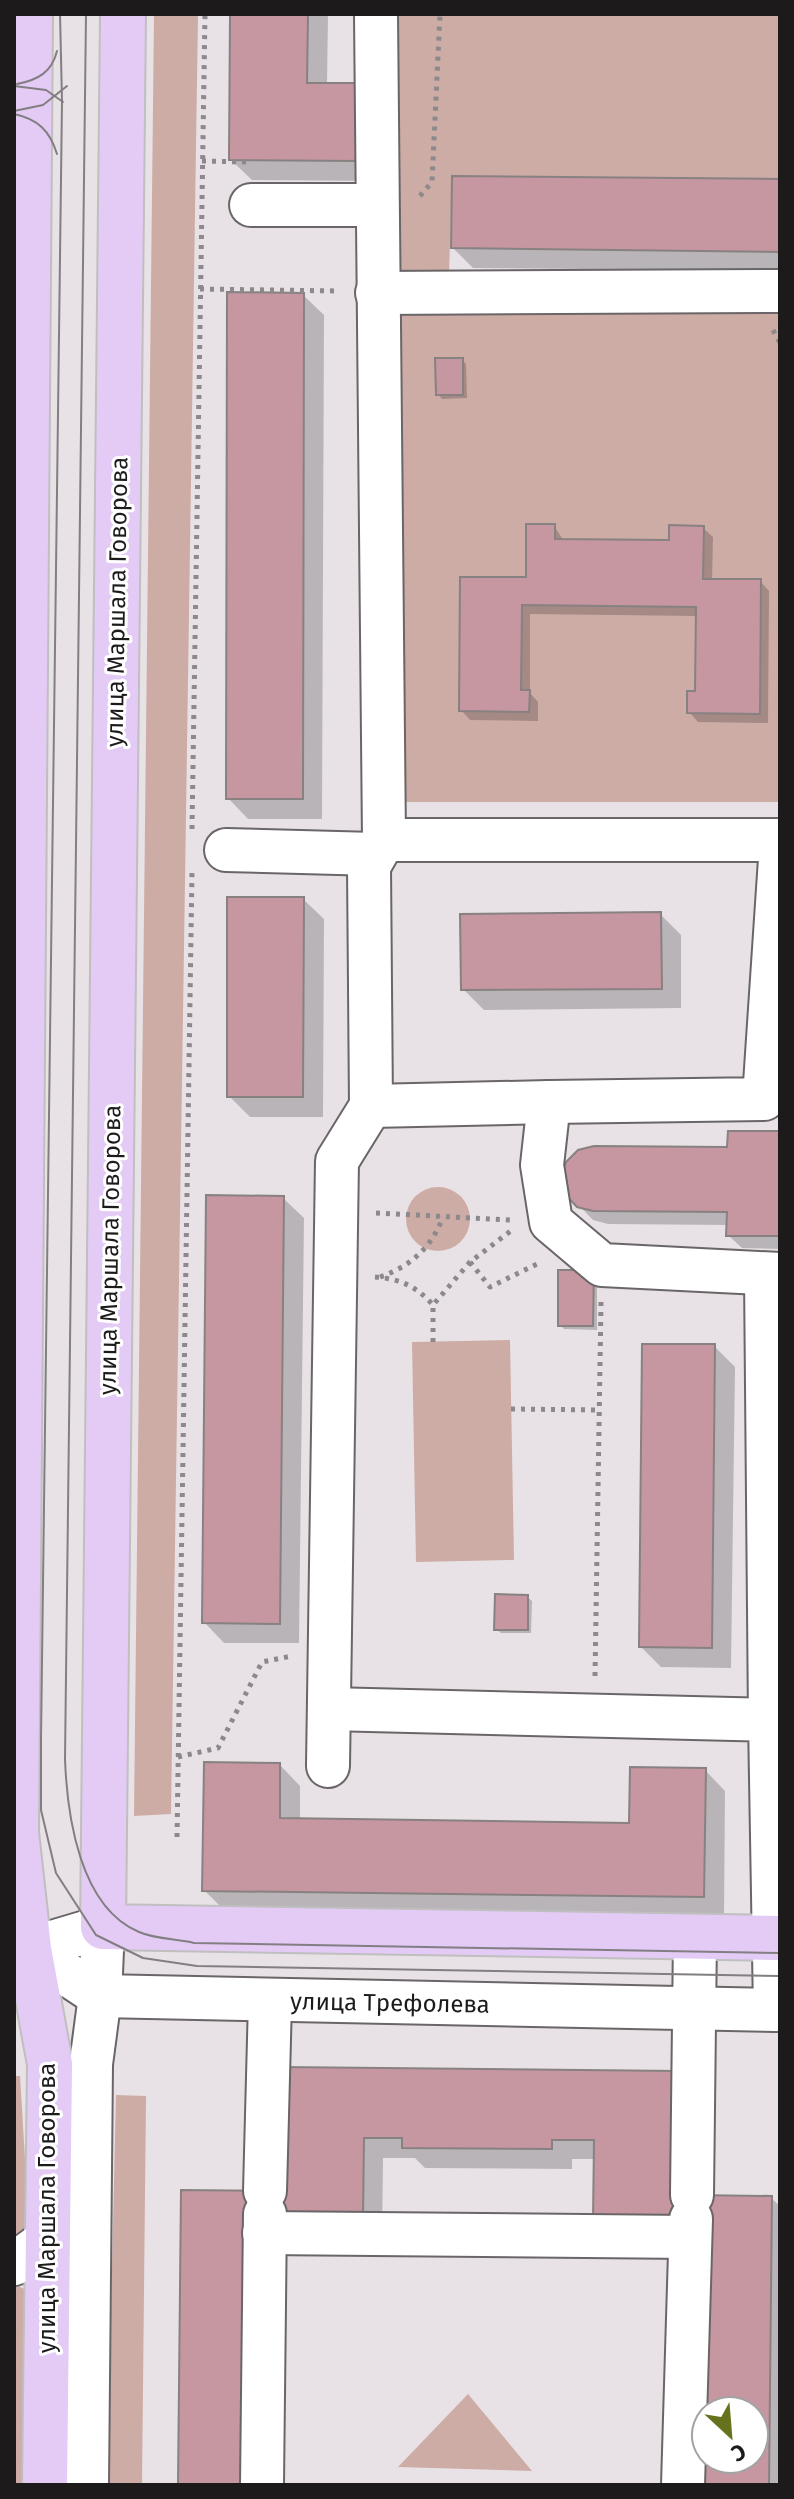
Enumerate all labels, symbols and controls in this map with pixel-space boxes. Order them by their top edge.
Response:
street label: улица Маршала Говорова [100,457,134,747]
street label: улица Маршала Говорова [93,1105,127,1395]
street label: улица Трефолева [290,1987,490,2019]
street label: улица Маршала Говорова [33,2063,61,2353]
north arrow [690,2395,770,2475]
text: С [727,2438,750,2468]

